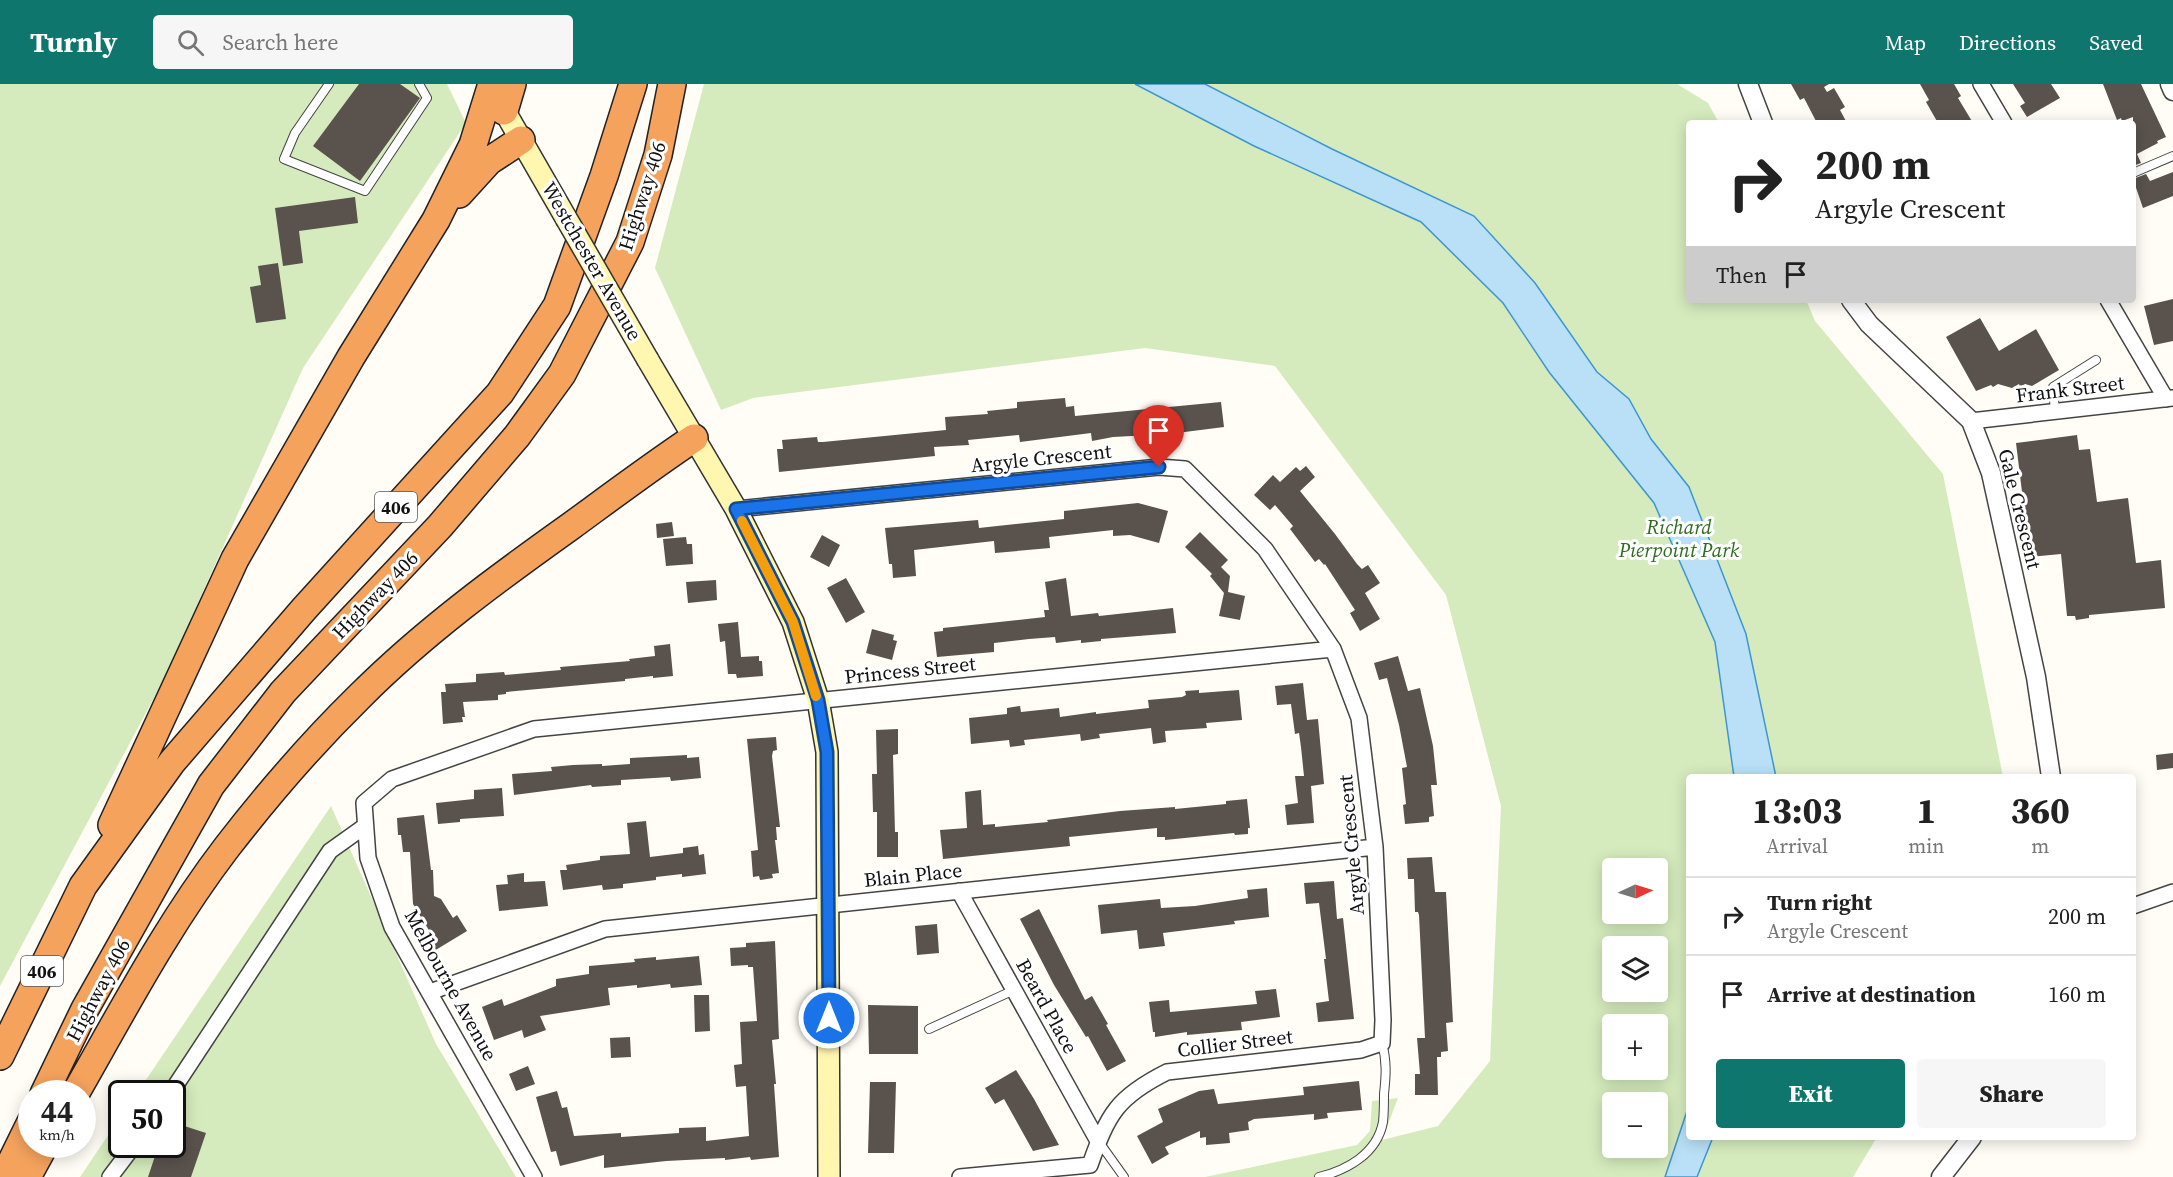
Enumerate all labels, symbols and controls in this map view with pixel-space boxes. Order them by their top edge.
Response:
search box [153,15,573,69]
text: Turnly [30,23,117,61]
icon: search [174,26,207,59]
text: Search here [222,27,338,57]
text: Map [1885,28,1926,57]
text: Directions [1959,28,2056,57]
text: Saved [2089,28,2143,57]
text: 200 m [1815,135,1930,193]
street label: Highway 406 [611,138,673,254]
icon: right [1716,144,1794,222]
street label: Westchester Avenue [535,176,649,346]
text: Argyle Crescent [1815,190,2005,227]
icon: arrive [1779,258,1812,291]
text: Then [1716,260,1767,290]
street label: Frank Street [2014,368,2126,410]
pin [1133,405,1184,467]
icon: arrive [1142,414,1175,447]
street label: Argyle Crescent [969,437,1113,479]
street label: Gale Crescent [1992,446,2049,572]
road number: 406 [375,492,417,522]
park label: Richard Pierpoint Park [1618,513,1740,564]
street label: Highway 406 [326,545,424,645]
street label: Princess Street [843,649,977,691]
street label: Argyle Crescent [1331,773,1371,916]
text: 13:03 [1752,786,1842,835]
text: 1 [1916,786,1936,835]
text: 360 [2010,786,2070,835]
text: Arrival [1766,832,1828,860]
text: min [1908,832,1944,860]
text: m [2031,832,2049,860]
street label: Blain Place [862,856,964,894]
north arrow [1602,858,1668,924]
map controls [1602,858,1668,1158]
text: Turn right [1767,887,1872,917]
icon: right [1716,900,1749,933]
text: 200 m [2048,901,2106,931]
street label: Melbourne Avenue [398,904,504,1066]
text: Argyle Crescent [1767,917,1908,945]
street label: Highway 406 [59,933,137,1047]
button: layers [1602,936,1668,1002]
street label: Beard Place [1009,953,1085,1059]
road number: 406 [21,956,63,986]
icon: arrive [1716,978,1749,1011]
text: Arrive at destination [1767,979,1976,1009]
text: 160 m [2048,979,2106,1009]
position arrow [797,986,861,1050]
button: + [1602,1014,1668,1080]
street label: Collier Street [1176,1022,1295,1064]
button: Exit [1716,1059,1905,1128]
button: Share [1917,1059,2106,1128]
speed limit sign: 50 [108,1080,186,1158]
text: 44 [41,1091,73,1132]
button: − [1602,1092,1668,1158]
text: km/h [39,1124,75,1145]

